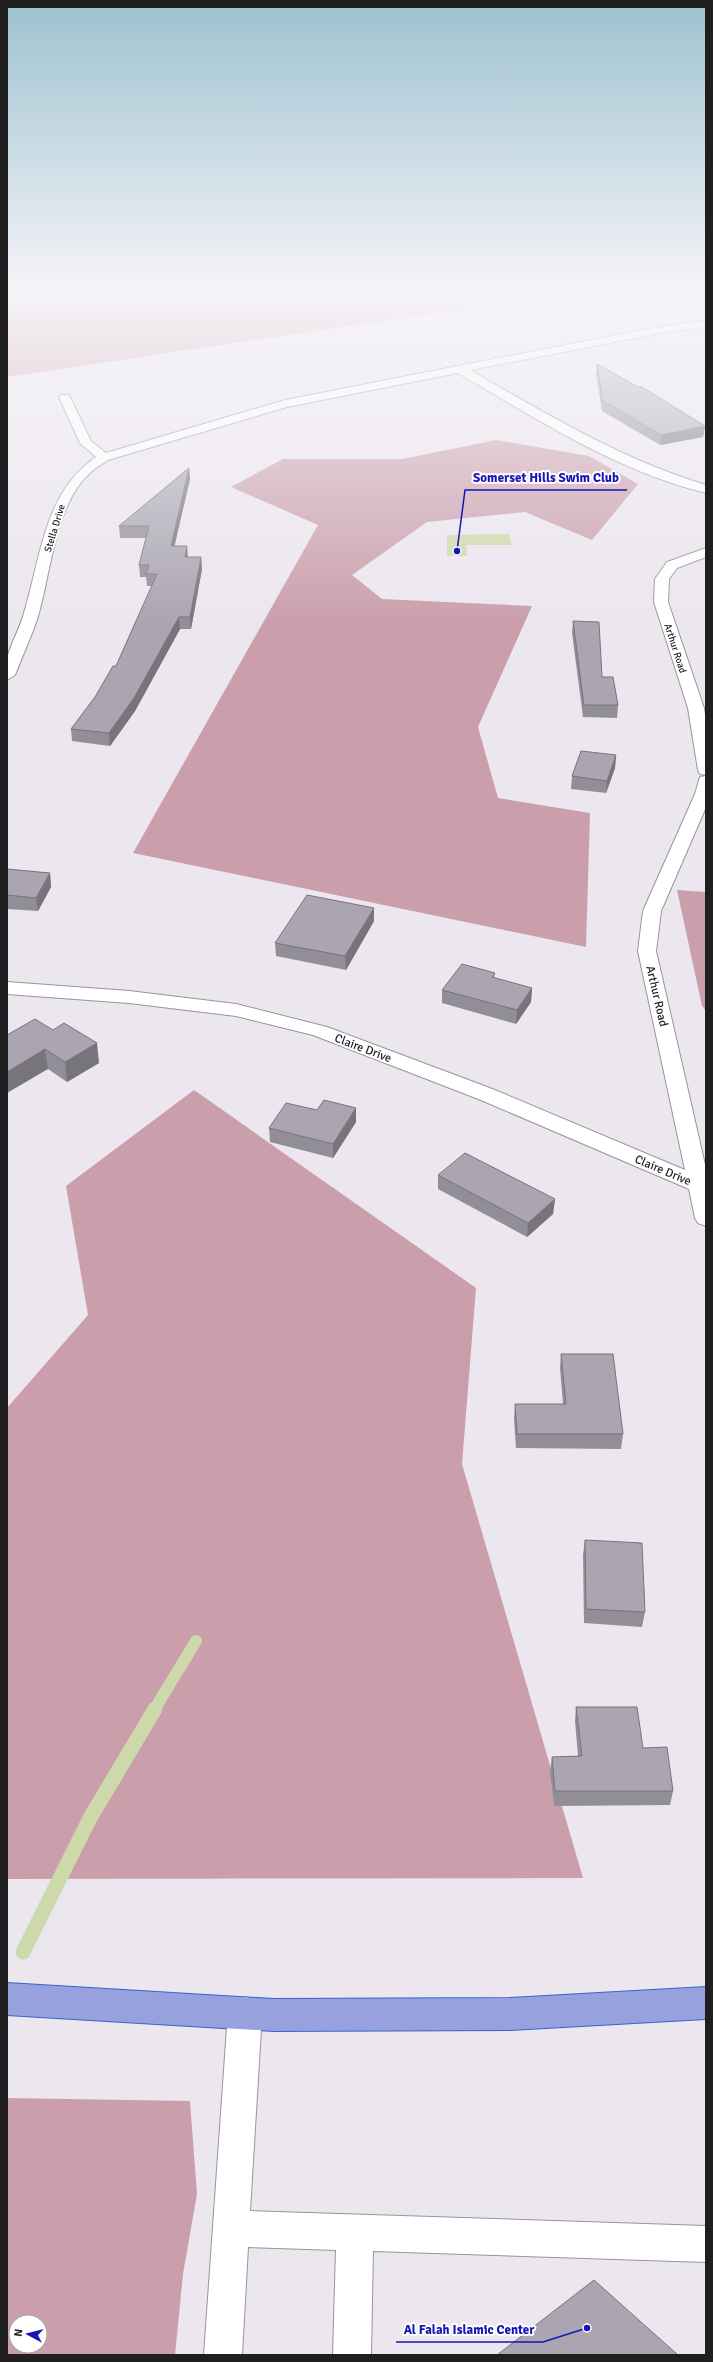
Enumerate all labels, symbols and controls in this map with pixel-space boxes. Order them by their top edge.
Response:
callout: Somerset Hills Swim Club [465,465,627,490]
text: Somerset Hills Swim Club [473,470,619,486]
street label: Stella Drive [42,503,68,554]
street label: Arthur Road [661,622,689,675]
street label: Arthur Road [642,964,671,1028]
street label: Claire Drive [332,1031,393,1066]
street label: Claire Drive [632,1152,693,1189]
north arrow [8,2314,48,2354]
callout: Al Falah Islamic Center [396,2317,543,2342]
text: Al Falah Islamic Center [404,2322,535,2338]
text: N [12,2328,25,2337]

